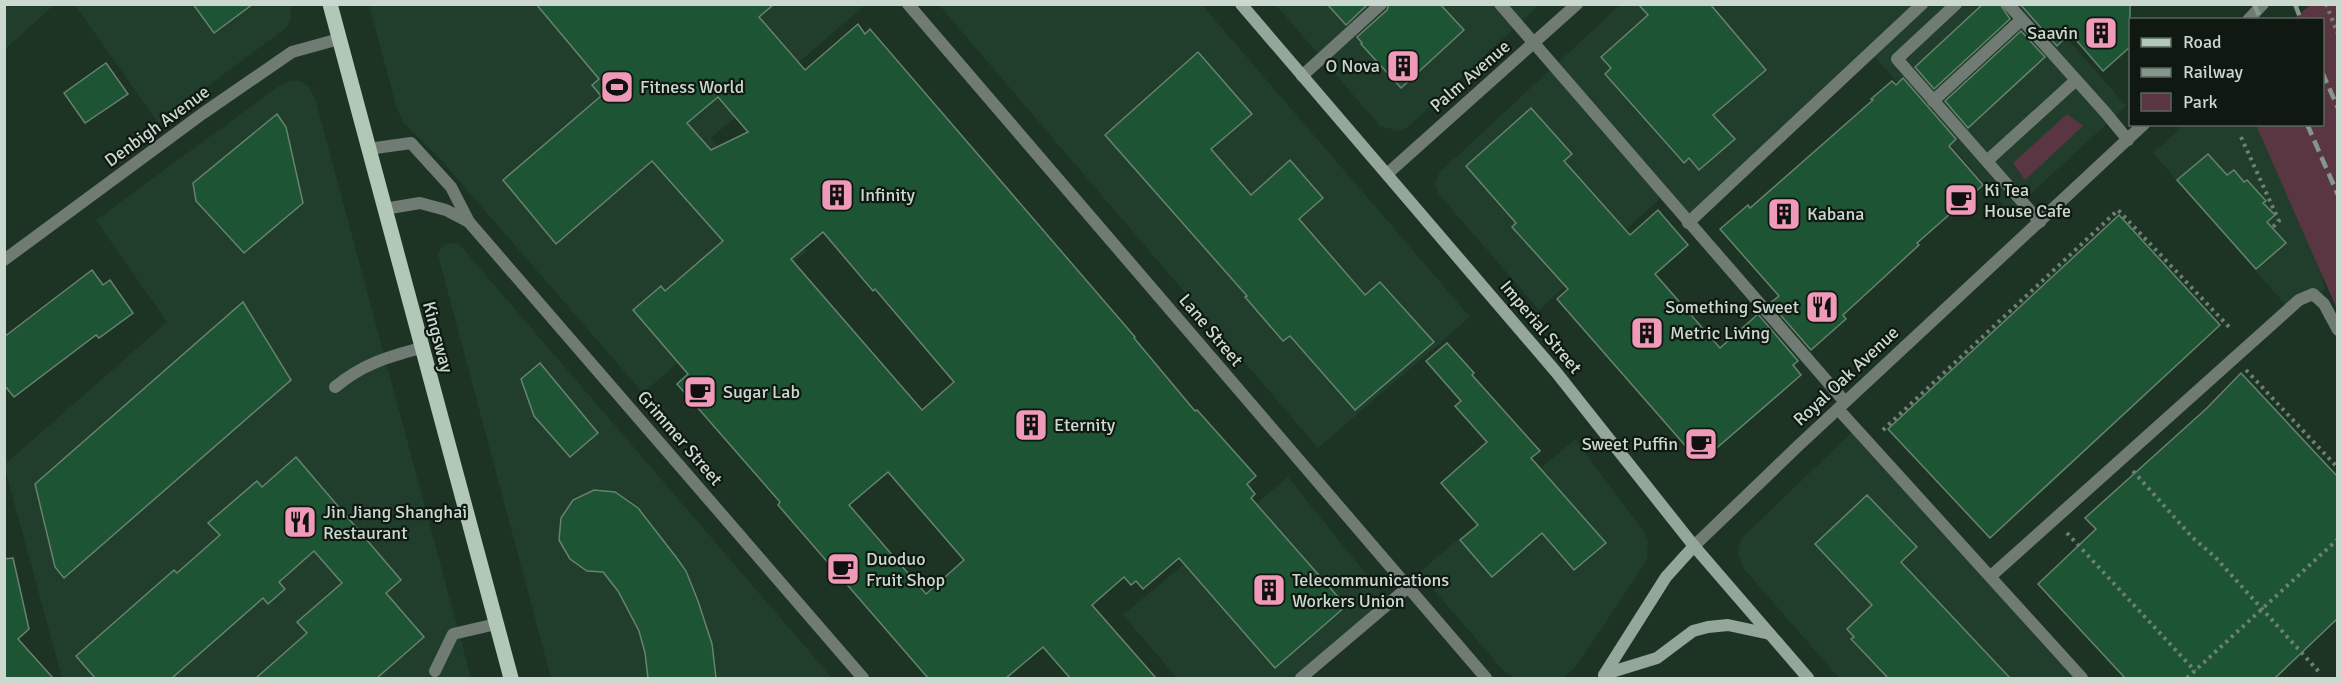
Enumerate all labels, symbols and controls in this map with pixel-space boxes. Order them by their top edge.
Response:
building icon: Saavin [2083,15,2119,51]
legend [2129,18,2324,126]
place label: Saavin [2027,22,2078,44]
text: Road [2183,31,2222,53]
street label: Palm Avenue [1425,35,1515,117]
building icon: O Nova [1385,48,1421,84]
place label: O Nova [1325,55,1380,77]
text: Railway [2183,61,2244,83]
sports icon: Fitness World [599,69,635,105]
place label: Fitness World [640,76,744,98]
street label: Denbigh Avenue [100,81,214,171]
text: Park [2183,91,2218,113]
building icon: Infinity [819,177,855,213]
place label: Ki Tea House Cafe [1984,179,2071,222]
cafe icon: Ki Tea House Cafe [1943,182,1979,218]
place label: Infinity [860,184,916,206]
building icon: Kabana [1766,196,1802,232]
place label: Kabana [1807,203,1864,225]
street label: Imperial Street [1496,276,1586,378]
street label: Lane Street [1174,289,1248,371]
restaurant icon: Something Sweet [1804,289,1840,325]
place label: Something Sweet [1665,296,1799,318]
street label: Kingsway [418,299,458,376]
building icon: Metric Living [1629,315,1665,351]
street label: Royal Oak Avenue [1789,321,1903,431]
place label: Metric Living [1670,322,1770,344]
cafe icon: Sugar Lab [682,374,718,410]
place label: Sugar Lab [723,381,800,403]
street label: Grimmer Street [633,386,727,490]
building icon: Eternity [1013,407,1049,443]
place label: Eternity [1054,414,1116,436]
cafe icon: Sweet Puffin [1683,426,1719,462]
place label: Sweet Puffin [1582,433,1678,455]
place label: Jin Jiang Shanghai Restaurant [323,501,467,544]
restaurant icon: Jin Jiang Shanghai Restaurant [282,504,318,540]
place label: Duoduo Fruit Shop [866,548,945,591]
cafe icon: Duoduo Fruit Shop [825,551,861,587]
place label: Telecommunications Workers Union [1292,569,1449,612]
building icon: Telecommunications Workers Union [1251,572,1287,608]

